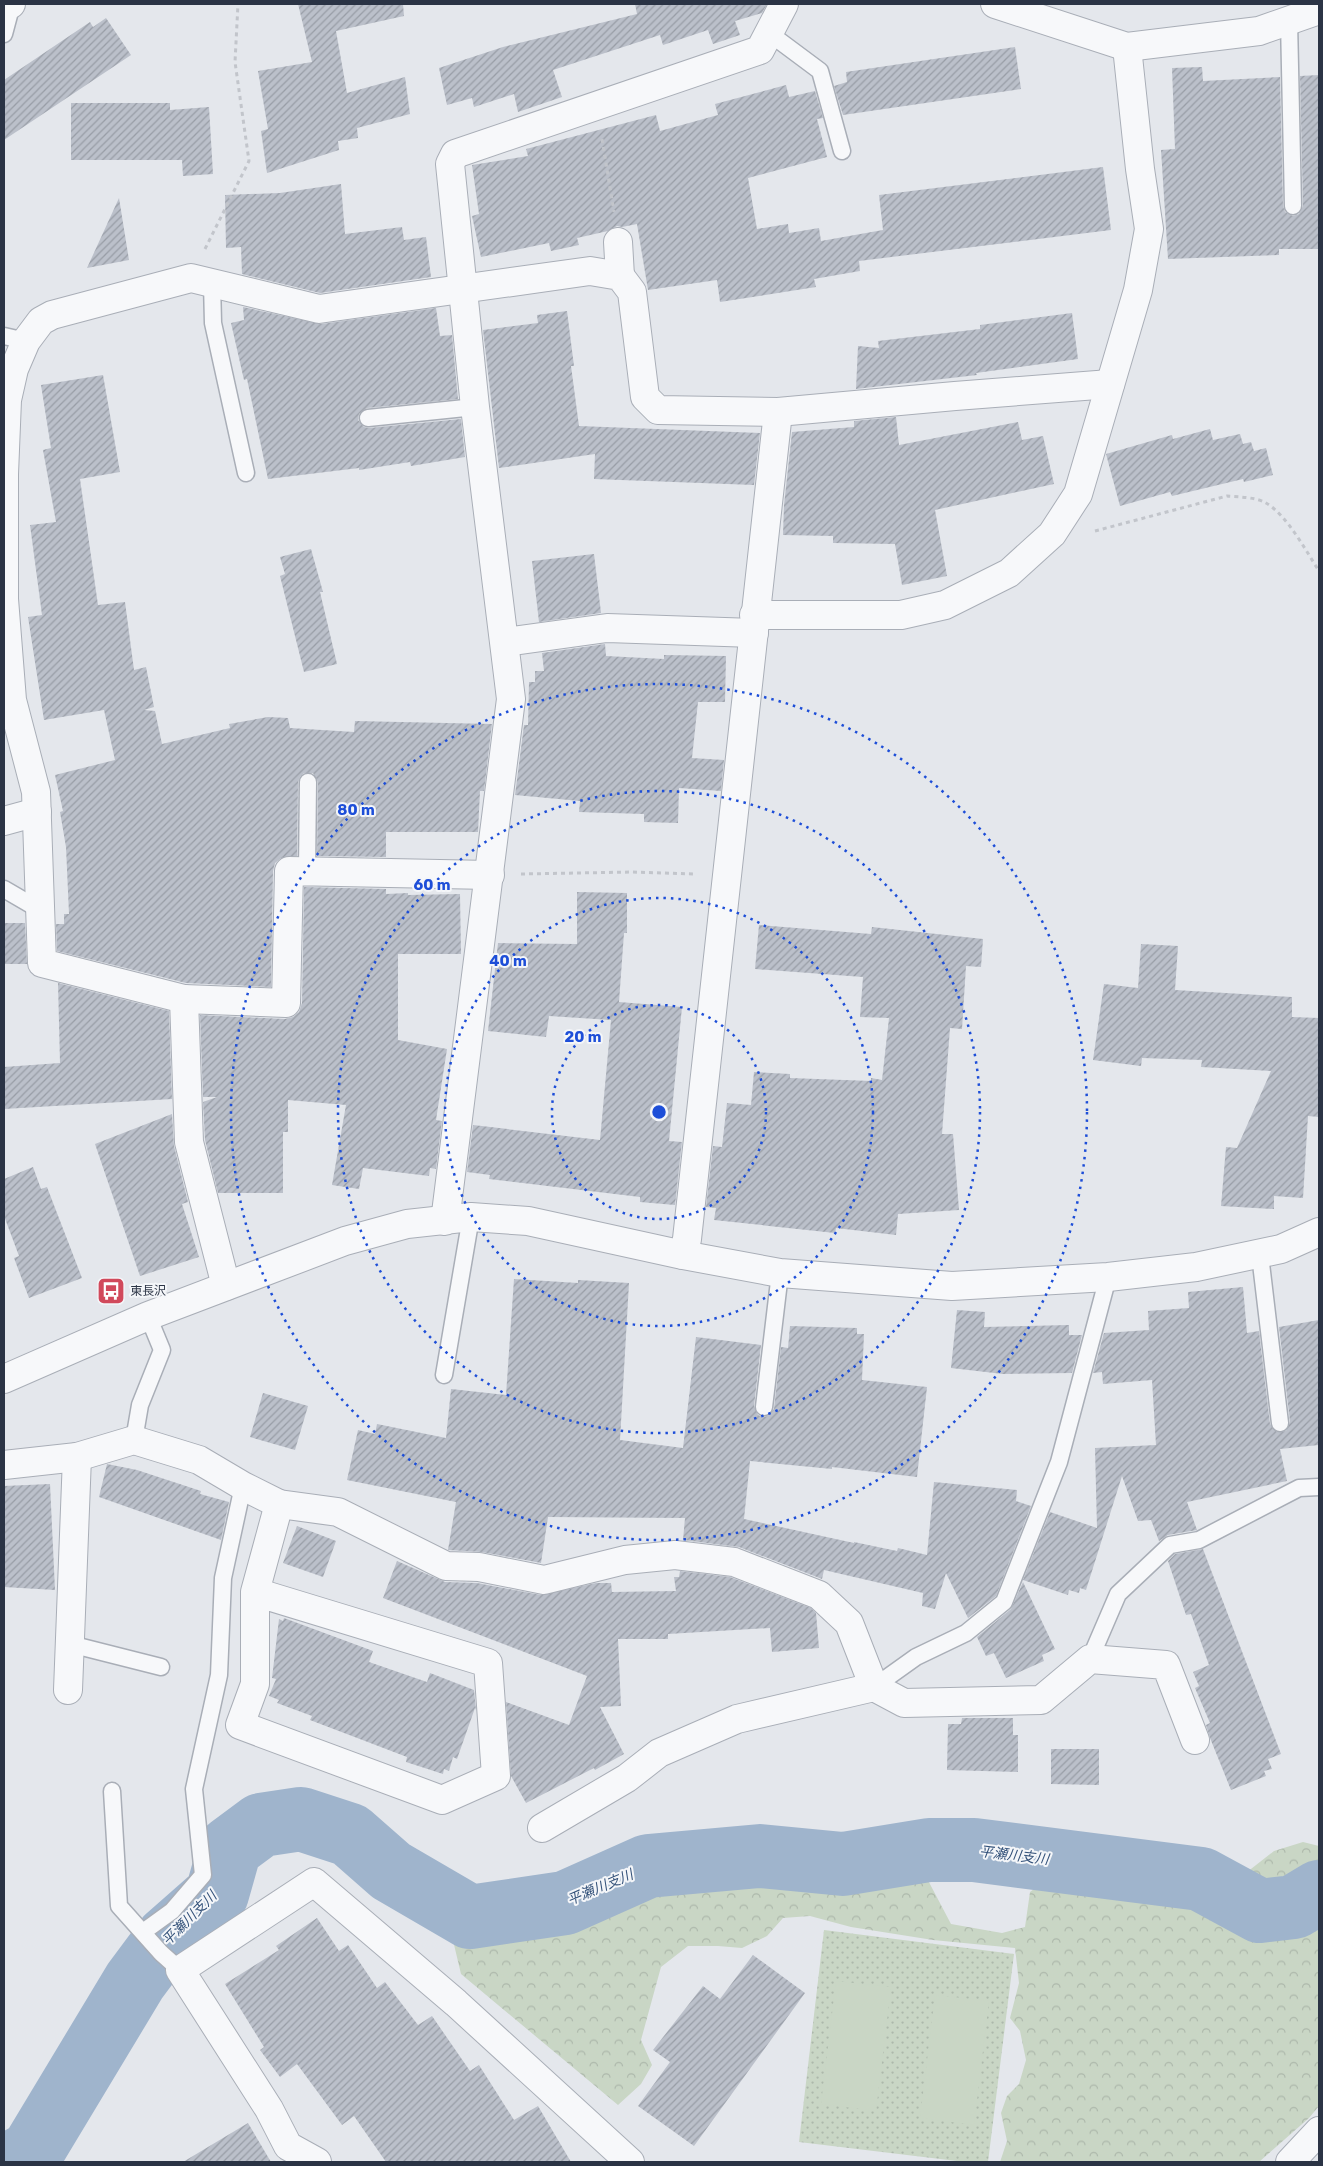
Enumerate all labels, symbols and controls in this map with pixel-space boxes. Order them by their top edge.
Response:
text: 80 m [337,801,375,819]
text: 60 m [414,876,450,894]
text: 40 m [489,952,527,970]
text: 20 m [565,1028,601,1046]
centre of rings [650,1103,668,1121]
bus stop icon: 東長沢 [96,1276,126,1306]
place label: 東長沢 [130,1284,166,1298]
water label: 平瀬川支川 [978,1843,1052,1868]
water label: 平瀬川支川 [565,1865,638,1909]
water label: 平瀬川支川 [159,1886,222,1949]

